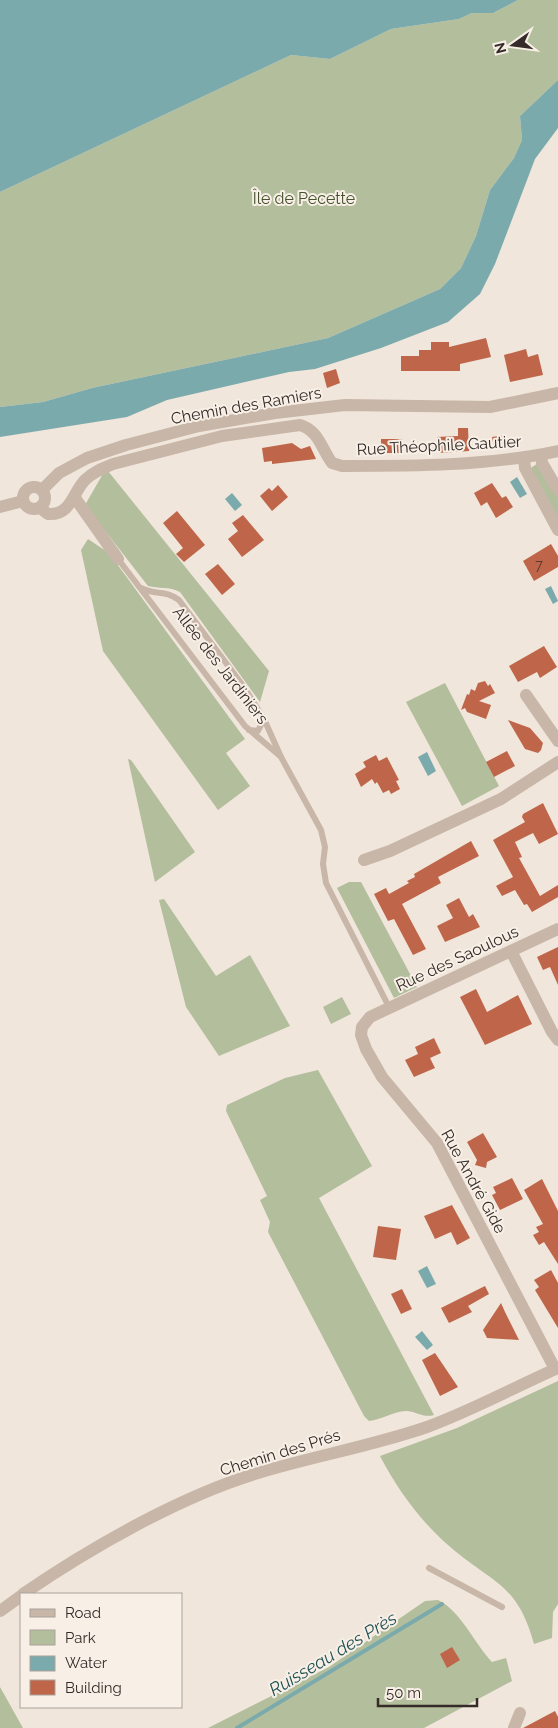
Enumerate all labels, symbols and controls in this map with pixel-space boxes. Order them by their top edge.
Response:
north arrow [488,20,538,70]
text: N [491,41,509,55]
park label: Île de Pecette [253,188,355,208]
street label: Chemin des Ramiers [169,383,323,428]
street label: Rue Théophile Gautier [356,432,522,459]
house number: 7 [535,557,543,573]
street label: Allée des Jardiniers [169,603,273,728]
street label: Rue des Saoulous [393,922,522,995]
street label: Rue André Gide [437,1126,510,1237]
street label: Chemin des Prés [218,1425,343,1480]
legend [20,1593,182,1708]
text: Road [65,1604,101,1622]
water label: Ruisseau des Près [265,1607,401,1700]
text: Park [65,1629,96,1647]
text: Water [65,1654,108,1672]
scale bar [378,1676,477,1708]
text: Building [65,1679,122,1697]
text: 50 m [386,1684,421,1702]

